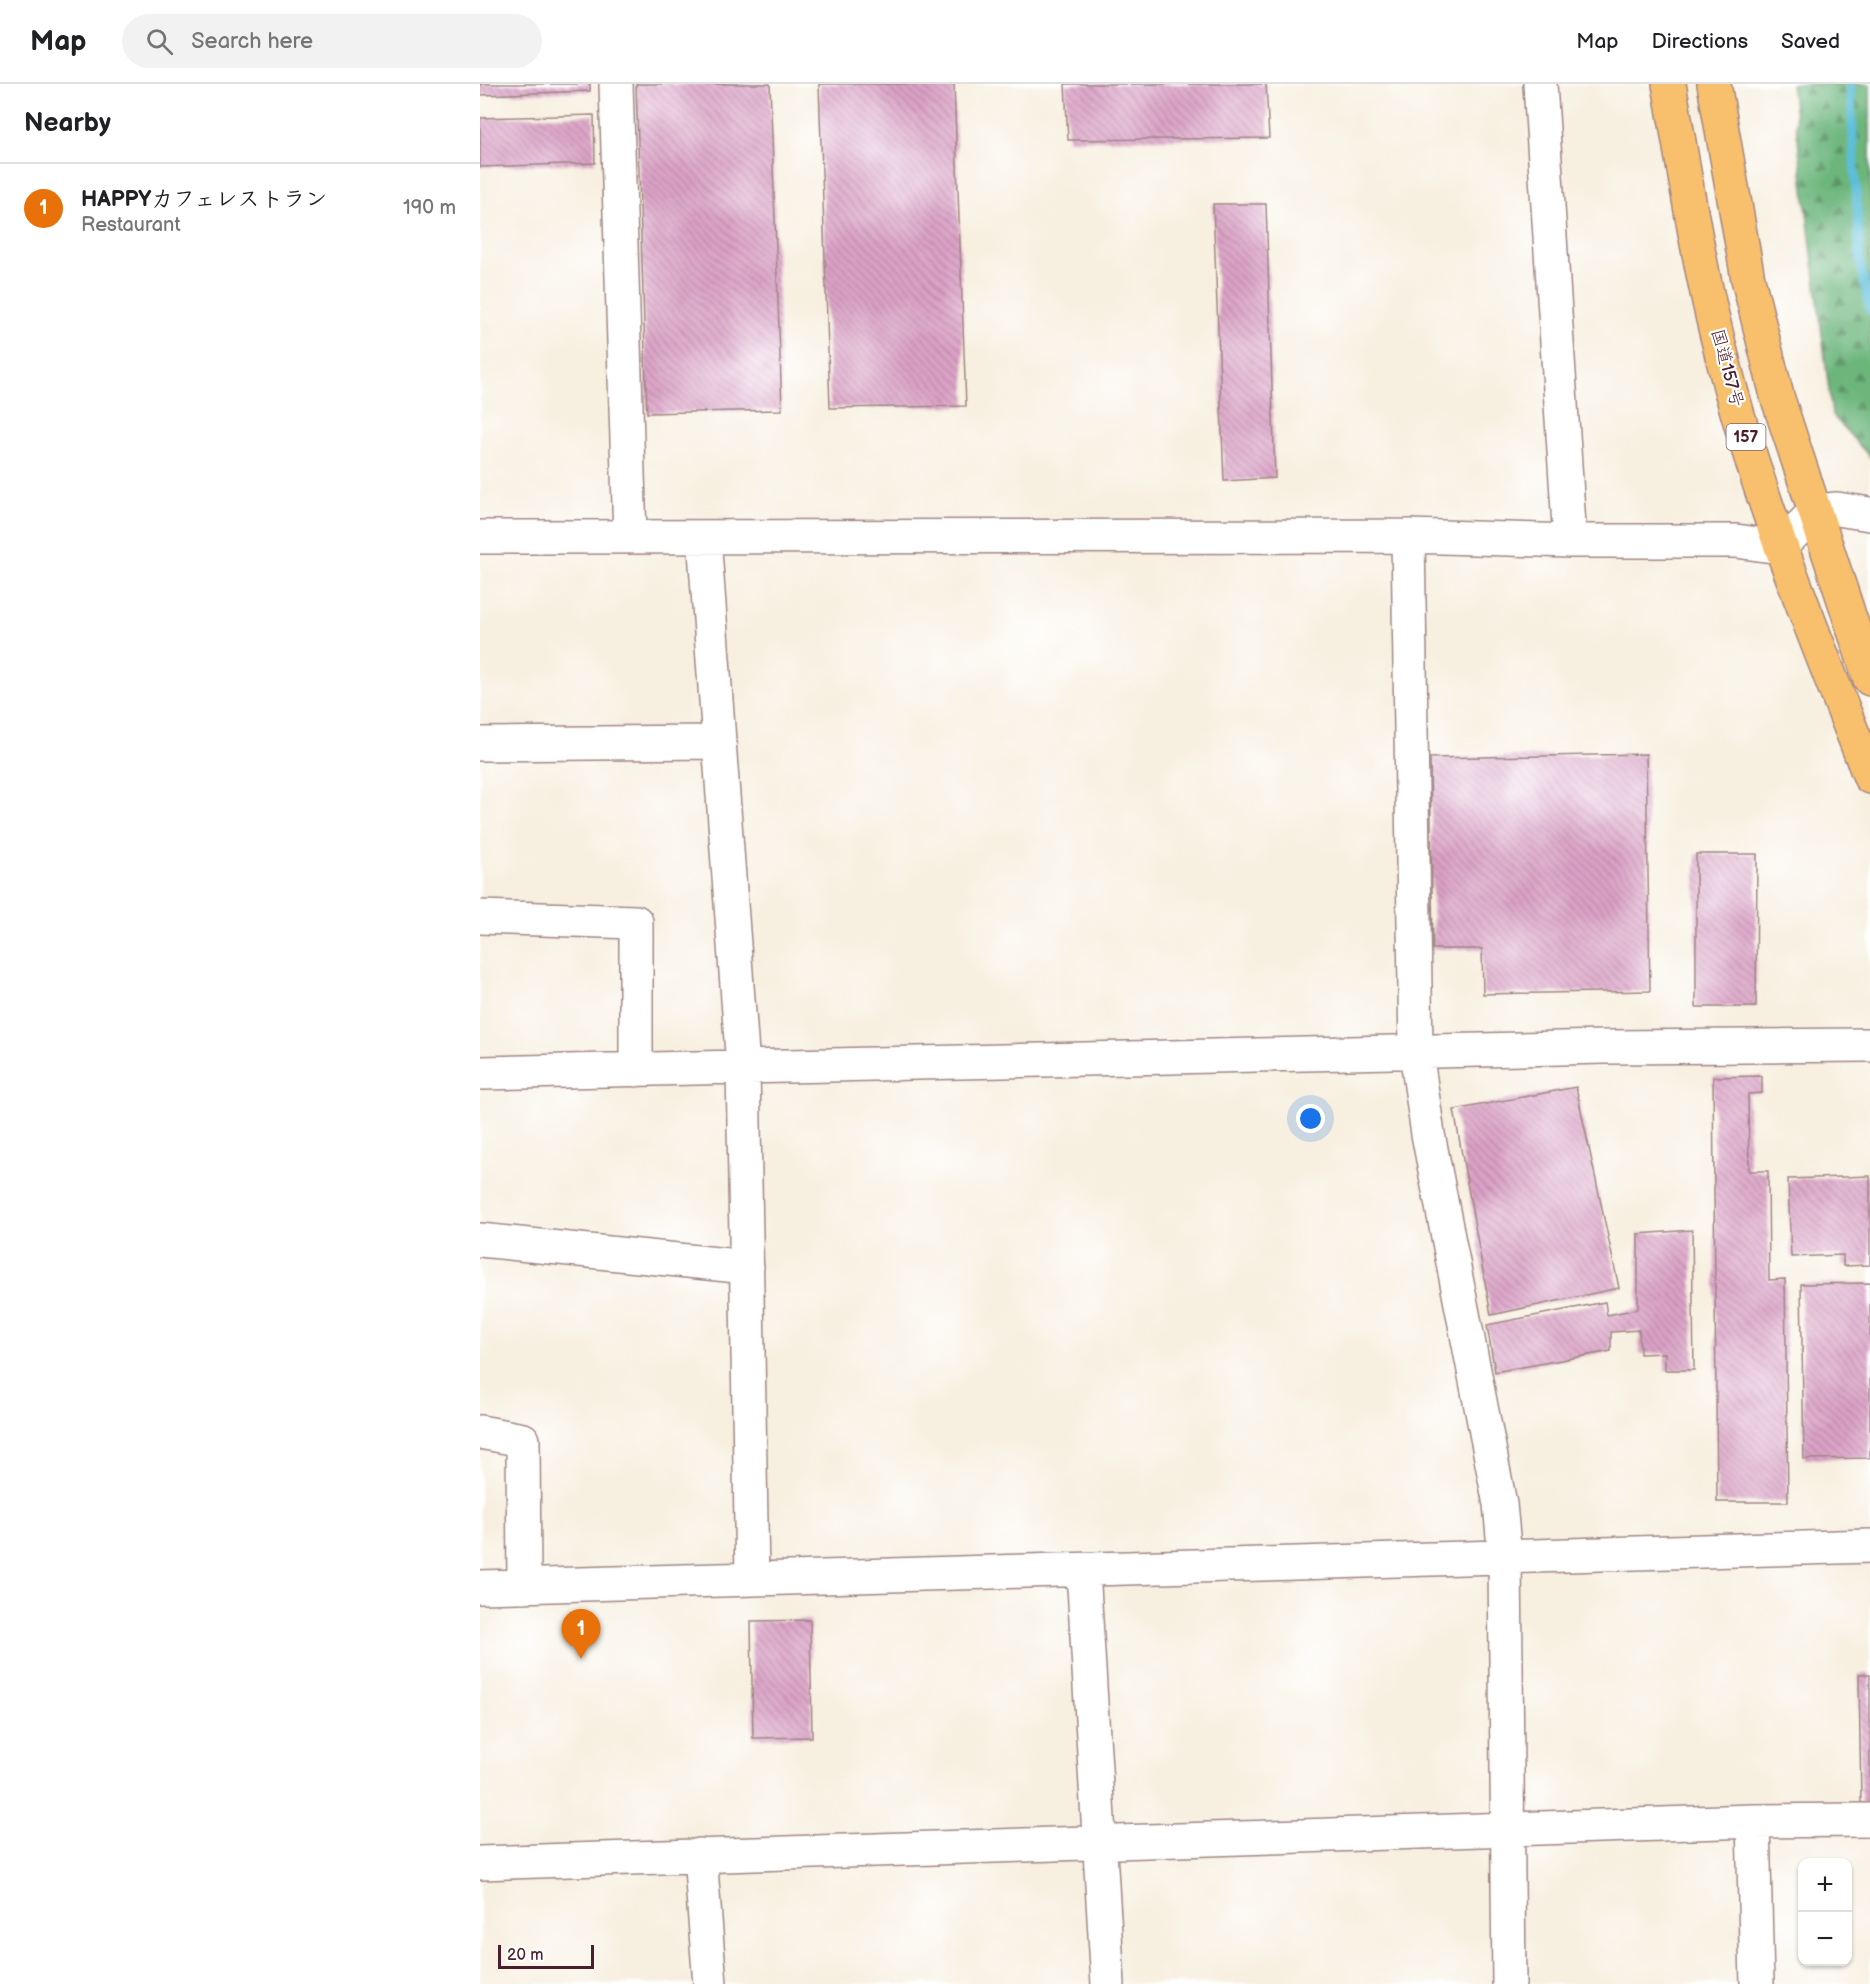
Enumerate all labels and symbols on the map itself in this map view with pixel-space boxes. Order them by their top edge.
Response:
street label: 国道157号 [1706,327,1748,409]
road number: 157 [1726,424,1766,450]
your location [1296,1104,1325,1133]
pin: 1 [562,1610,600,1659]
scale bar [498,1942,594,1970]

